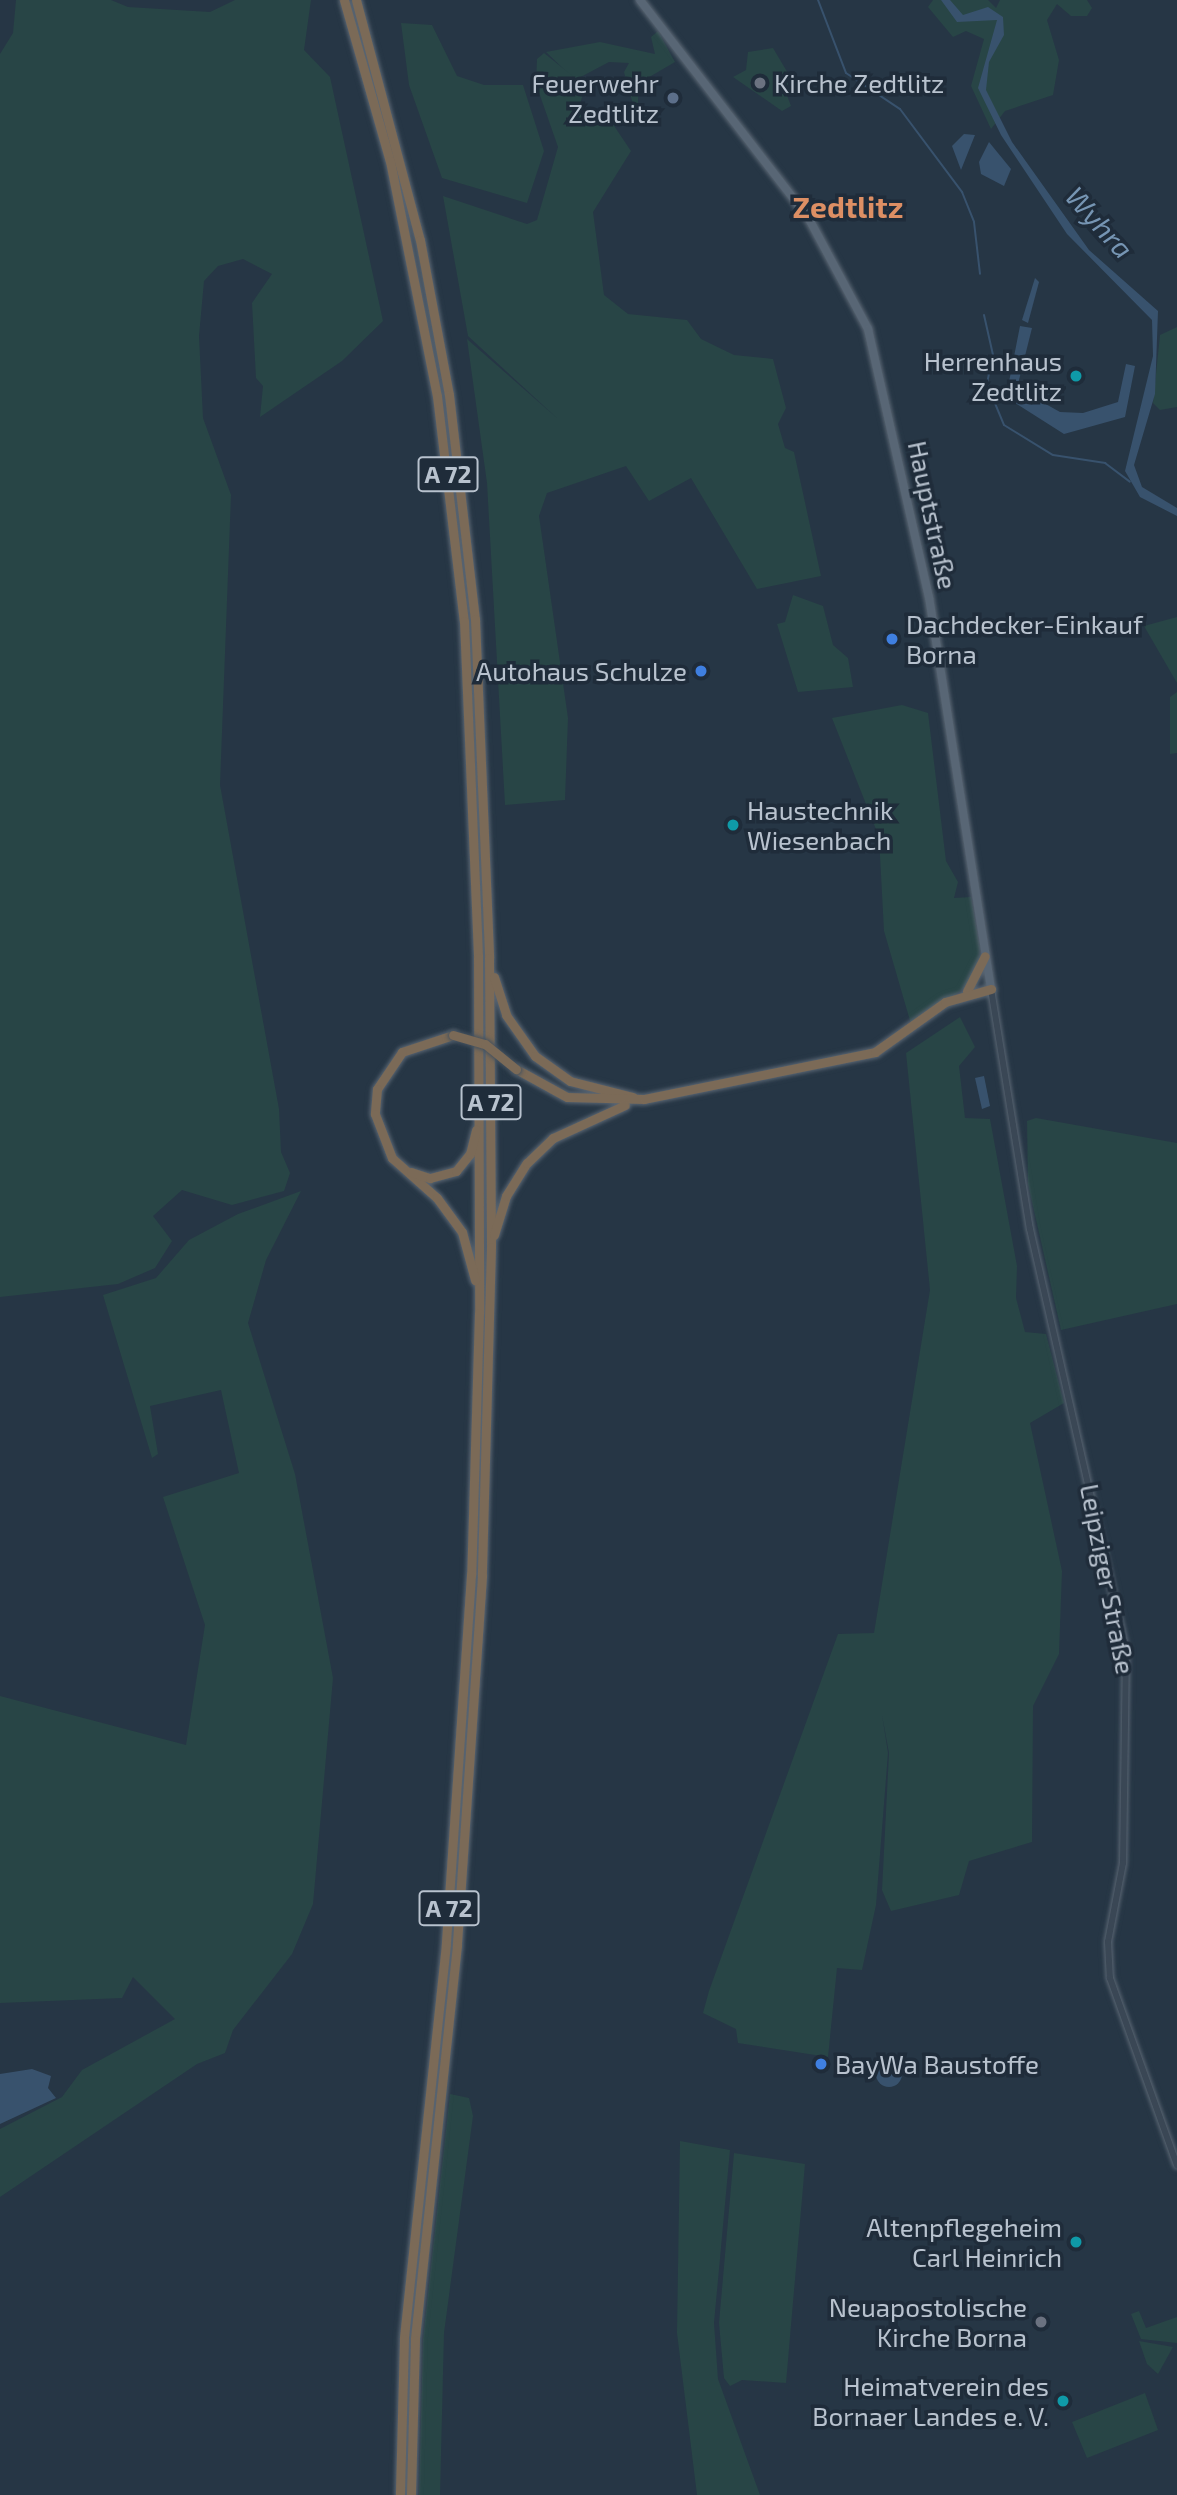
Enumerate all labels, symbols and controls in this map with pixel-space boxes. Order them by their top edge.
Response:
place label: Feuerwehr Zedtlitz [531,67,659,128]
place label: Kirche Zedtlitz [774,67,944,99]
marker: Kirche Zedtlitz [752,75,768,91]
marker: Feuerwehr Zedtlitz [665,90,681,106]
water label: Wyhra [1059,179,1141,265]
district label: Zedtlitz [793,188,903,224]
place label: Herrenhaus Zedtlitz [924,345,1062,406]
marker: Herrenhaus Zedtlitz [1068,368,1084,384]
street label: Hauptstraße [902,438,964,592]
road number: A 72 [416,453,480,494]
place label: Dachdecker-Einkauf Borna [906,608,1143,670]
marker: Dachdecker-Einkauf Borna [884,631,900,647]
place label: Autohaus Schulze [476,655,687,687]
marker: Autohaus Schulze [693,663,709,679]
place label: Haustechnik Wiesenbach [747,794,893,856]
marker: Haustechnik Wiesenbach [725,817,741,833]
road number: A 72 [460,1082,522,1122]
street label: Leipziger Straße [1074,1481,1142,1677]
road number: A 72 [418,1887,480,1928]
place label: BayWa Baustoffe [835,2048,1039,2080]
marker: BayWa Baustoffe [813,2056,829,2072]
place label: Altenpflegeheim Carl Heinrich [866,2211,1062,2272]
marker: Altenpflegeheim Carl Heinrich [1068,2234,1084,2250]
place label: Neuapostolische Kirche Borna [829,2291,1027,2352]
marker: Neuapostolische Kirche Borna [1033,2314,1049,2330]
place label: Heimatverein des Bornaer Landes e. V. [811,2370,1049,2432]
marker: Heimatverein des Bornaer Landes e. V. [1055,2393,1071,2409]

